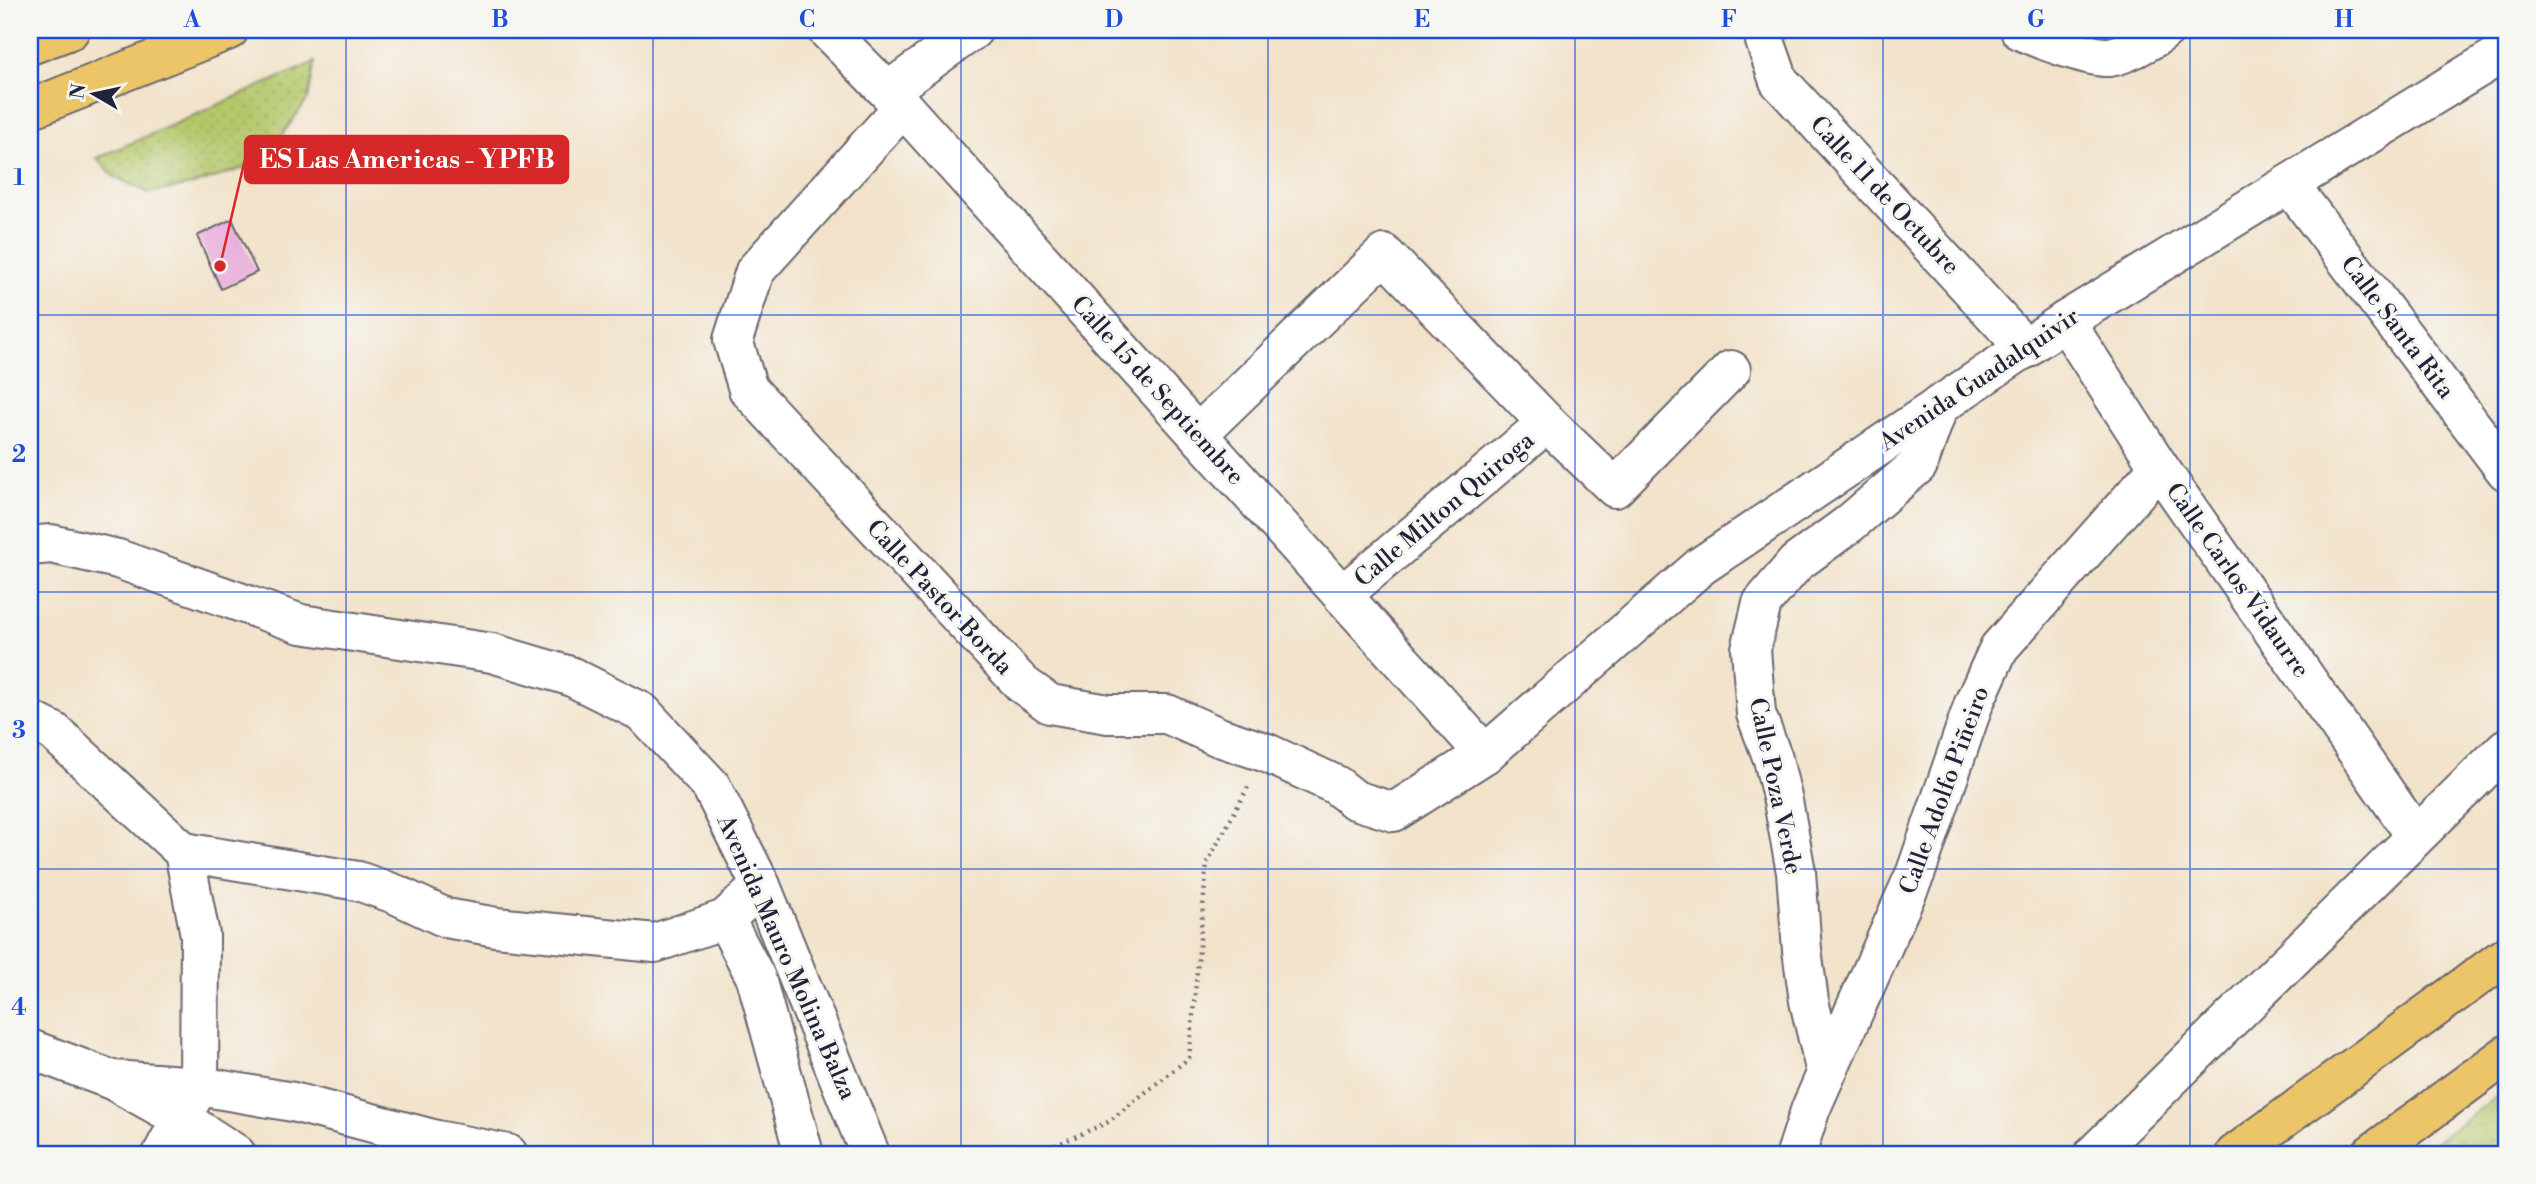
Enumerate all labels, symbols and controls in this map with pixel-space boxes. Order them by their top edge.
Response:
text: A [183,6,201,34]
text: B [491,6,509,34]
text: C [799,6,815,34]
text: D [1105,6,1123,34]
text: E [1414,6,1430,34]
text: F [1721,6,1737,34]
text: G [2027,6,2045,34]
text: H [2335,6,2354,34]
north arrow [60,60,130,130]
text: N [65,82,91,101]
street label: Calle 11 de Octubre [1803,110,1966,281]
callout: ES Las Americas - YPFB [245,136,568,183]
text: ES Las Americas - YPFB [259,144,555,176]
text: 1 [13,164,25,192]
street label: Calle Santa Rita [2334,250,2461,406]
street label: Calle 15 de Septiembre [1064,290,1250,492]
street label: Avenida Guadalquivir [1873,302,2085,459]
street label: Calle Milton Quiroga [1349,425,1541,594]
text: 2 [12,441,26,469]
street label: Calle Carlos Vidaurre [2159,477,2316,684]
street label: Calle Pastor Borda [860,514,1019,682]
street label: Calle Adolfo Piñeiro [1893,682,1997,898]
street label: Calle Poza Verde [1742,695,1808,877]
text: 3 [12,717,26,745]
street label: Avenida Mauro Molina Balza [709,810,863,1105]
text: 4 [11,994,27,1022]

